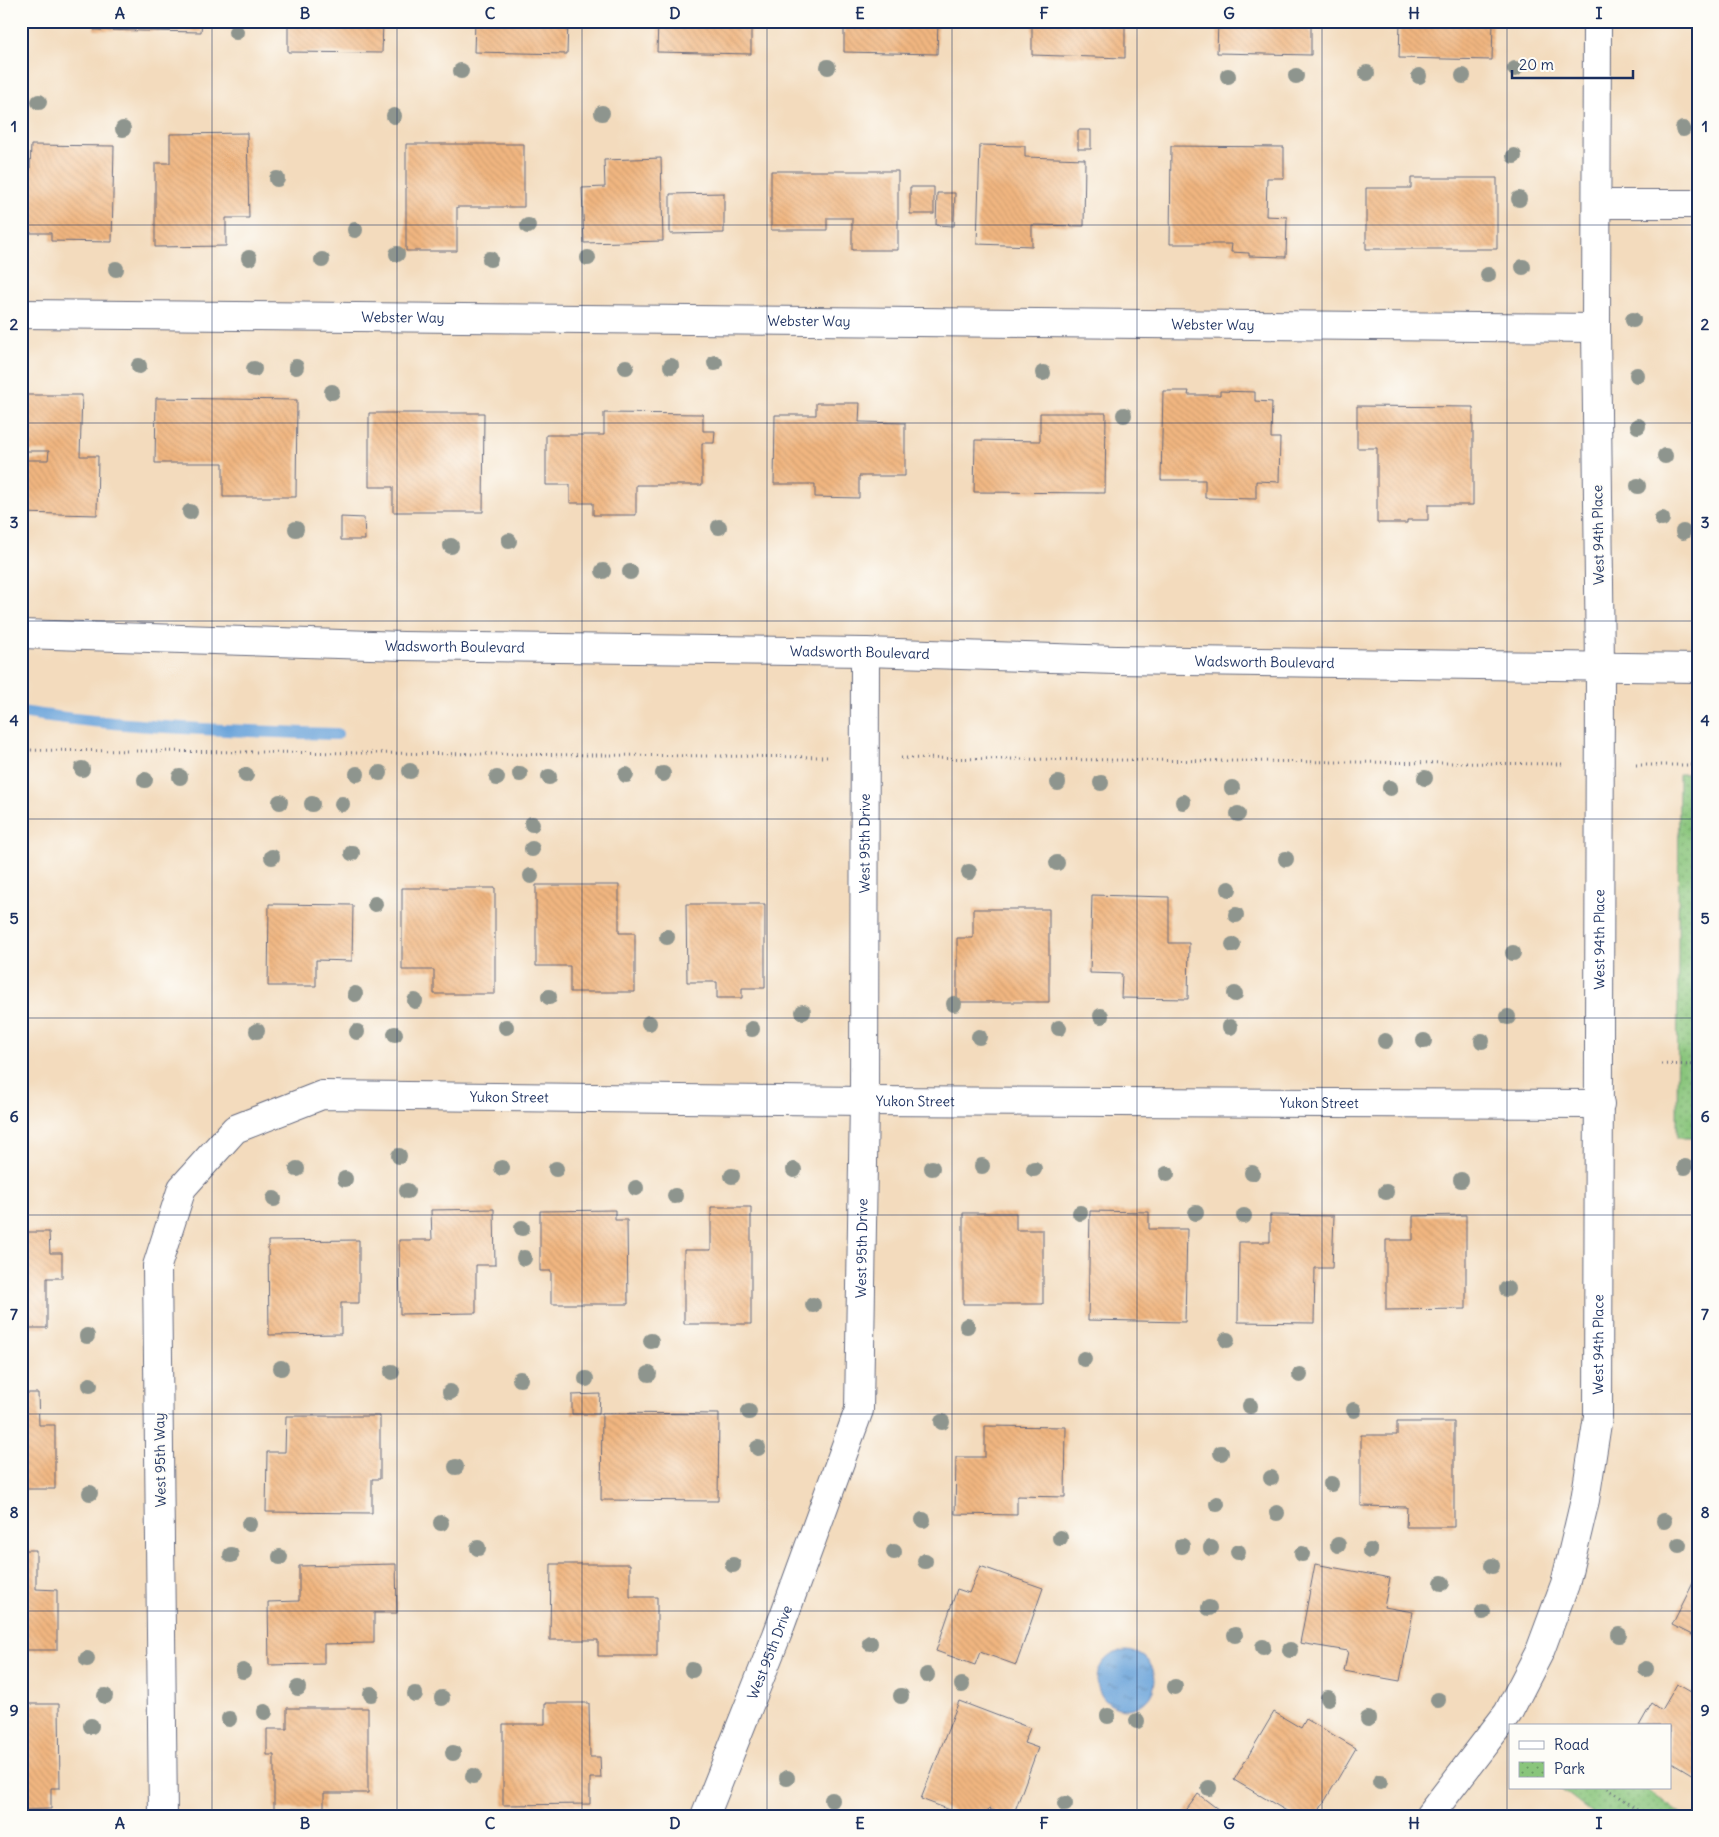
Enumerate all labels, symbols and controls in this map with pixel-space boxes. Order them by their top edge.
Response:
text: A [115,3,125,23]
text: B [300,3,311,23]
text: C [485,3,496,23]
text: D [669,3,681,23]
text: E [855,3,865,23]
text: F [1039,3,1049,23]
text: G [1223,3,1235,23]
text: H [1408,3,1420,23]
text: I [1596,3,1603,23]
scale bar [1512,48,1633,80]
text: 20 m [1519,55,1554,74]
text: 1 [11,116,17,136]
text: 1 [1702,116,1708,136]
street label: Webster Way [361,308,445,327]
street label: Webster Way [767,312,851,330]
text: 2 [10,314,19,334]
text: 2 [1701,314,1710,334]
street label: Webster Way [1171,315,1255,334]
street label: West 94th Place [1588,485,1608,585]
text: 3 [9,512,19,532]
text: 3 [1700,512,1710,532]
street label: Wadsworth Boulevard [385,636,525,657]
street label: Wadsworth Boulevard [790,642,930,663]
street label: Wadsworth Boulevard [1194,652,1335,672]
text: 4 [9,710,19,730]
text: 4 [1700,710,1710,730]
street label: West 95th Drive [855,793,874,893]
street label: West 94th Place [1590,889,1608,990]
text: 5 [9,908,19,928]
text: 5 [1700,908,1710,928]
street label: Yukon Street [470,1088,549,1107]
street label: Yukon Street [876,1092,955,1110]
street label: Yukon Street [1280,1094,1359,1112]
text: 6 [9,1106,19,1126]
text: 6 [1700,1106,1710,1126]
street label: West 95th Drive [852,1198,871,1298]
street label: West 94th Place [1589,1294,1607,1395]
text: 7 [10,1304,18,1324]
text: 7 [1701,1304,1709,1324]
street label: West 95th Way [150,1413,170,1507]
text: 8 [9,1502,19,1522]
text: 8 [1700,1502,1710,1522]
street label: West 95th Drive [743,1603,796,1702]
text: 9 [9,1700,19,1720]
text: 9 [1700,1700,1710,1720]
legend [1509,1724,1672,1790]
text: Road [1554,1735,1589,1754]
text: Park [1554,1759,1585,1778]
text: A [115,1813,125,1833]
text: B [300,1813,311,1833]
text: C [485,1813,496,1833]
text: D [669,1813,681,1833]
text: E [855,1813,865,1833]
text: F [1039,1813,1049,1833]
text: G [1223,1813,1235,1833]
text: H [1408,1813,1420,1833]
text: I [1596,1813,1603,1833]

